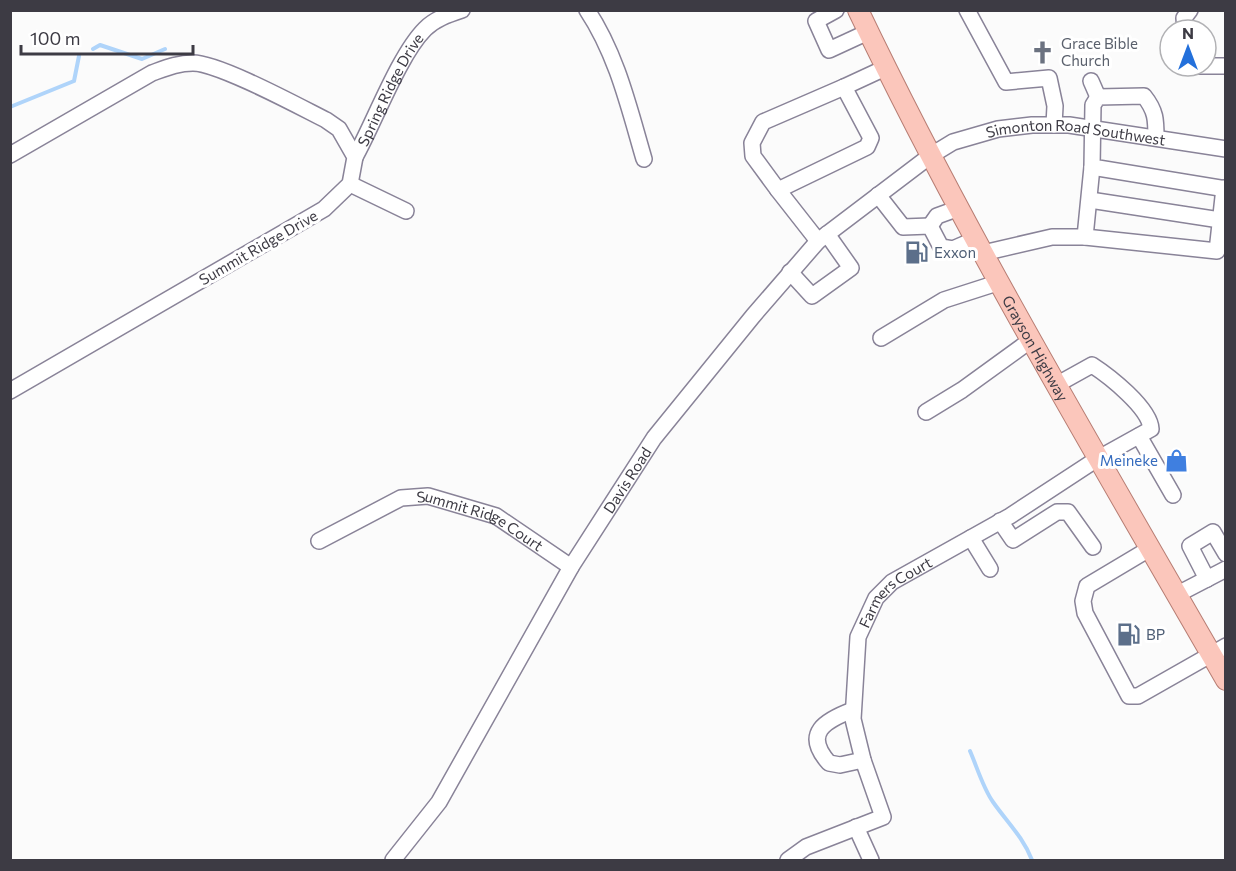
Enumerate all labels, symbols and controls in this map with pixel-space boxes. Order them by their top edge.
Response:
scale bar [21,18,194,56]
north arrow [1158,18,1218,78]
text: N [1182,23,1194,42]
text: 100 m [30,27,80,49]
street label: Spring Ridge Drive [353,29,427,149]
place label: Grace Bible Church [1061,34,1138,69]
church icon: Grace Bible Church [1030,39,1056,65]
street label: Simonton Road Southwest [984,115,1167,149]
street label: Summit Ridge Drive [196,206,321,288]
fuel station icon: Exxon [903,239,929,265]
place label: Exxon [934,243,976,261]
street label: Grayson Highway [999,292,1073,404]
street label: Davis Road [599,444,655,516]
shop icon: Meineke [1163,447,1189,473]
place label: Meineke [1100,451,1158,469]
street label: Summit Ridge Court [416,487,547,554]
street label: Farmers Court [855,553,935,631]
fuel station icon: BP [1115,621,1141,647]
place label: BP [1146,625,1165,643]

